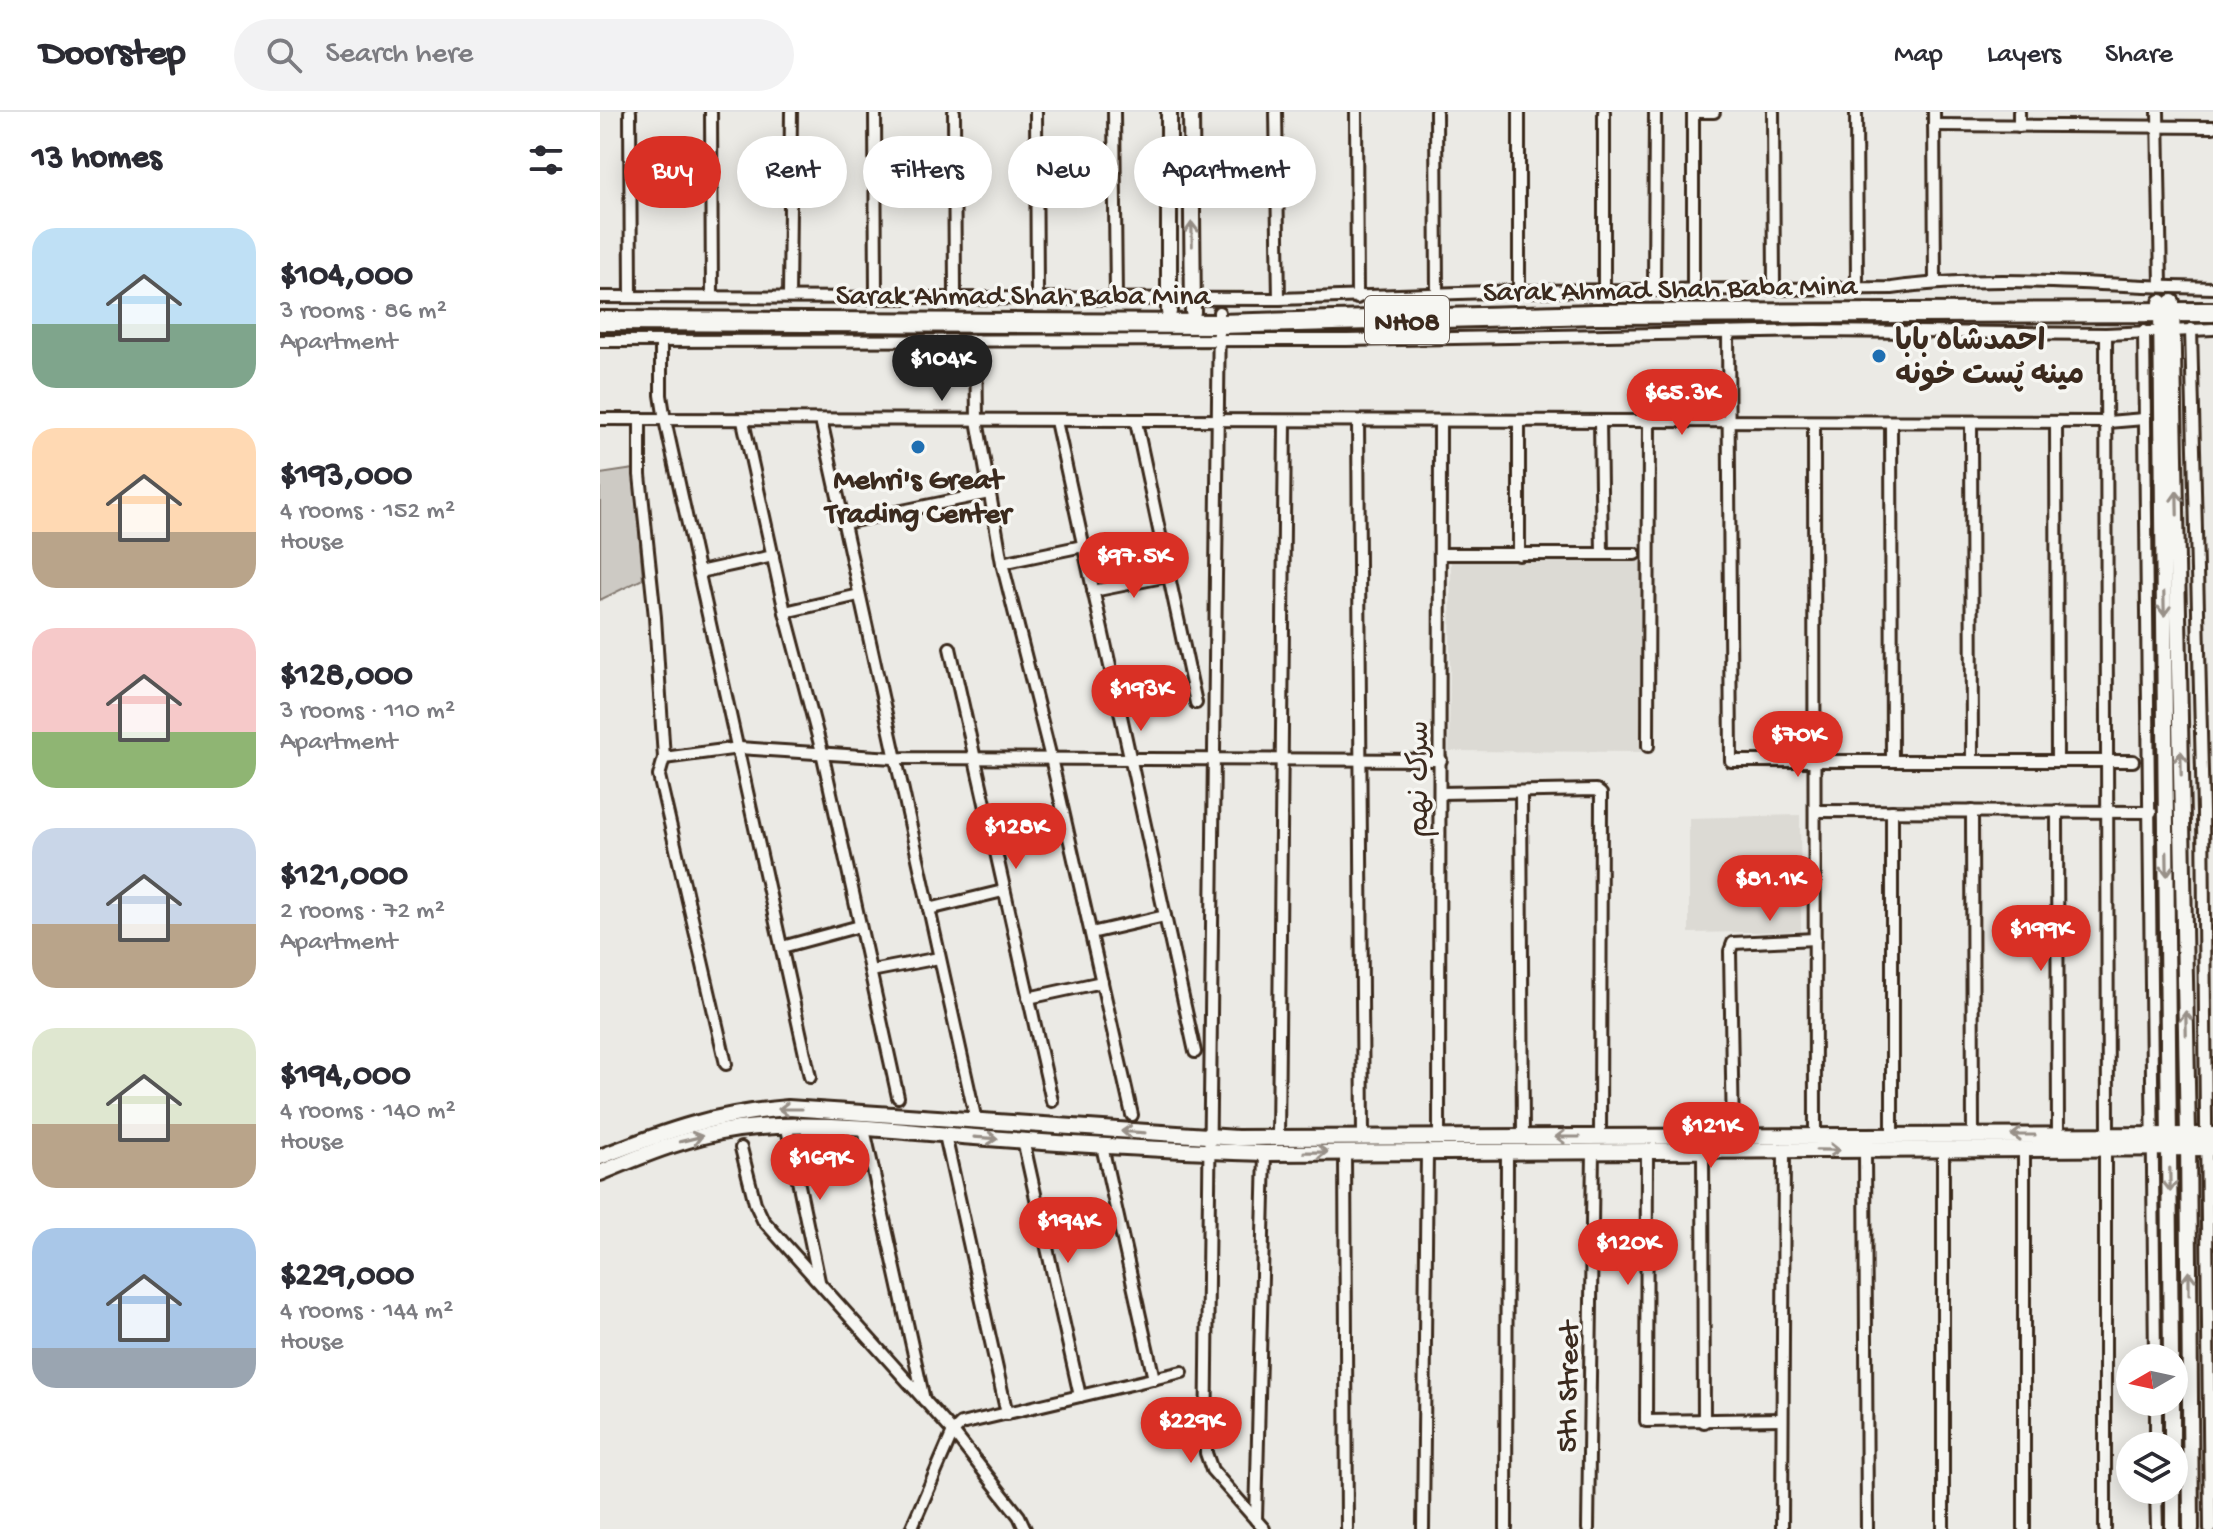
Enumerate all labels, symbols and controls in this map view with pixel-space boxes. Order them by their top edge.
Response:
search box [234,19,794,91]
text: Doorstep [40,33,186,77]
icon: search [262,33,306,77]
text: Search here [326,38,473,73]
text: Map [1894,39,1943,72]
text: Layers [1987,39,2061,72]
text: Share [2105,39,2173,72]
chip: Buy [624,136,721,208]
chip: Rent [737,136,847,208]
chip: Filters [863,136,992,208]
chip: New [1008,136,1118,208]
chip: Apartment [1134,136,1316,208]
icon: filters [524,138,568,182]
text: 13 homes [32,140,162,180]
one-way arrow [1184,221,1200,248]
text: $104,000 [280,257,413,297]
icon: home [96,260,192,356]
street label: Sarak Ahmad Shah Baba Mina [1483,271,1859,312]
street label: Sarak Ahmad Shah Baba Mina [836,281,1212,316]
road number: NH08 [1365,296,1449,344]
text: 3 rooms · 86 m² [280,297,447,328]
place label: احمدشاه بابا مینه پُست خونه [1895,326,2084,395]
text: Apartment [280,328,397,359]
pin: $104K [886,335,998,403]
text: $104K [910,345,974,376]
marker: احمدشاه بابا مینه پُست خونه [1870,347,1888,365]
pin: $65.3K [1617,369,1747,437]
text: $65.3K [1645,379,1719,410]
marker: Mehri's Great Trading Center [909,438,927,456]
text: $193,000 [280,457,412,497]
icon: home [96,460,192,556]
place label: Mehri's Great Trading Center [823,465,1014,534]
one-way arrow [2169,490,2185,517]
text: 4 rooms · 152 m² [280,497,455,528]
text: House [280,528,344,559]
pin: $97.5K [1069,532,1199,600]
text: $97.5K [1097,542,1171,573]
one-way arrow [2156,590,2172,617]
text: $128,000 [280,657,413,697]
icon: home [96,660,192,756]
pin: $193K [1085,665,1197,733]
text: $193K [1109,675,1173,706]
text: 3 rooms · 110 m² [280,697,455,728]
pin: $70K [1751,711,1845,779]
street label: سرک نهم [1404,720,1439,838]
text: $70K [1771,721,1825,752]
text: Apartment [280,728,397,759]
one-way arrow [2174,750,2189,777]
pin: $128K [960,803,1072,871]
text: $128K [984,813,1048,844]
one-way arrow [2159,850,2174,877]
pin: $81.1K [1705,855,1835,923]
text: $121,000 [280,857,408,897]
icon: home [96,860,192,956]
text: $81.1K [1735,865,1805,896]
text: 2 rooms · 72 m² [280,897,445,928]
pin: $199K [1985,905,2097,973]
text: $199K [2010,915,2072,946]
text: Apartment [280,928,397,959]
one-way arrow [2178,1010,2194,1037]
text: $194,000 [280,1057,411,1097]
icon: home [96,1060,192,1156]
text: 4 rooms · 140 m² [280,1097,456,1128]
one-way arrow [777,1101,803,1117]
pin: $121K [1655,1102,1767,1170]
text: $121K [1681,1112,1741,1143]
one-way arrow [1120,1124,1147,1139]
text: House [280,1128,344,1159]
one-way arrow [2010,1128,2037,1143]
one-way arrow [1554,1129,1581,1145]
one-way arrow [678,1131,704,1146]
one-way arrow [972,1131,999,1146]
pin: $169K [764,1134,876,1202]
one-way arrow [1814,1142,1841,1158]
text: $169K [789,1144,851,1175]
one-way arrow [1302,1144,1329,1160]
one-way arrow [2162,1166,2177,1193]
pin: $194K [1012,1197,1124,1265]
text: $194K [1037,1207,1099,1238]
pin: $120K [1572,1219,1684,1287]
text: $120K [1596,1229,1660,1260]
text: $229,000 [280,1257,414,1297]
icon: home [96,1260,192,1356]
one-way arrow [2181,1270,2197,1297]
text: 4 rooms · 144 m² [280,1297,453,1328]
street label: 5th Street [1552,1318,1589,1453]
text: House [280,1328,344,1359]
north arrow [2116,1344,2188,1416]
map controls [2116,1344,2188,1504]
pin: $229K [1135,1397,1247,1465]
text: $229K [1159,1407,1223,1438]
button: layers [2116,1432,2188,1504]

